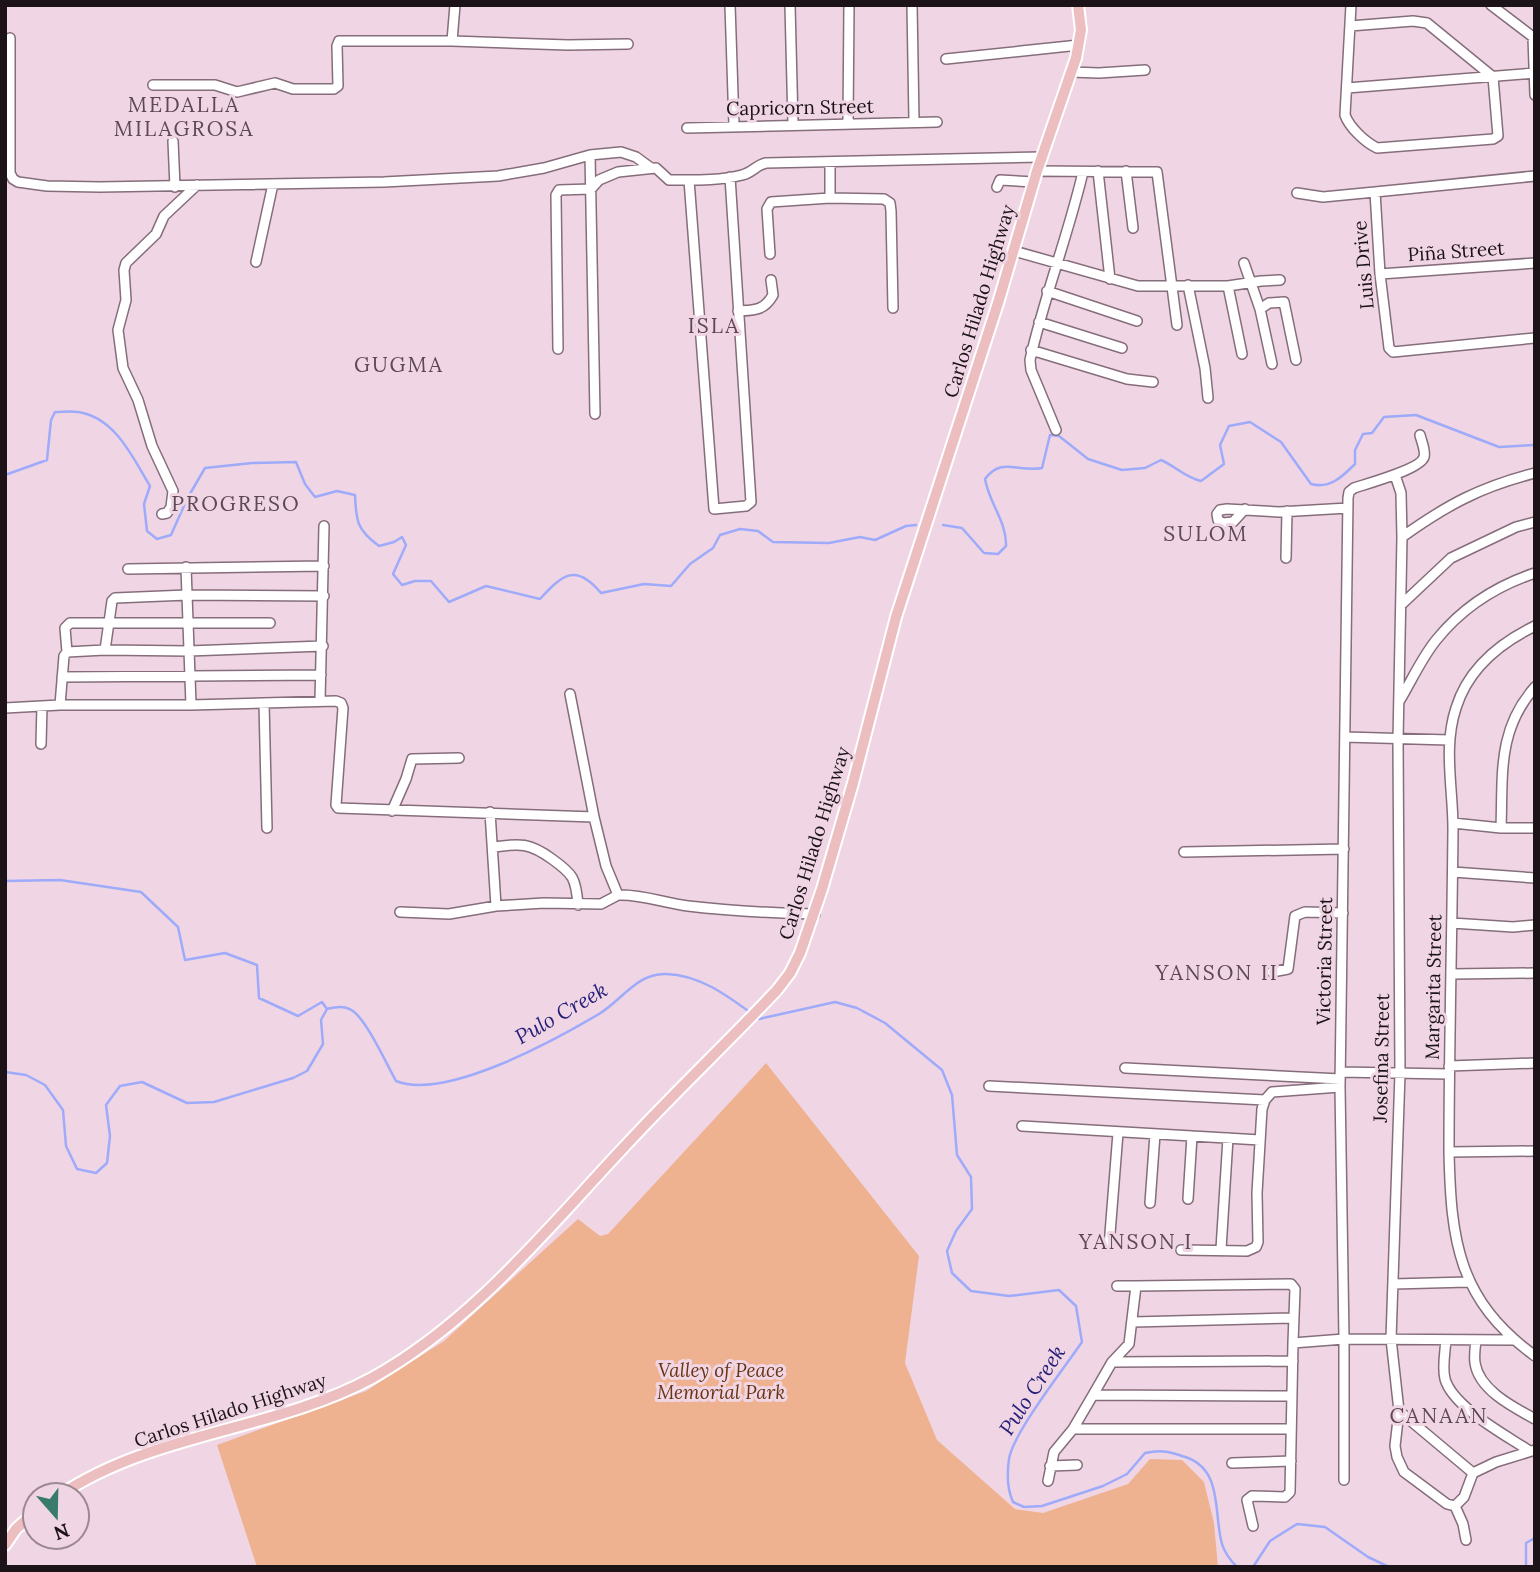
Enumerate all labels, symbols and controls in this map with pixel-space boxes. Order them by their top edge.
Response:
district label: MEDALLA MILAGROSA [114,91,254,142]
street label: Capricorn Street [726,94,875,120]
street label: Carlos Hilado Highway [938,202,1020,400]
street label: Luis Drive [1347,220,1379,310]
street label: Piña Street [1407,236,1506,266]
district label: ISLA [688,312,740,339]
district label: GUGMA [354,351,444,378]
district label: PROGRESO [171,490,301,517]
district label: SULOM [1163,520,1249,547]
street label: Carlos Hilado Highway [773,744,855,942]
street label: Victoria Street [1311,896,1337,1026]
street label: Margarita Street [1420,913,1446,1060]
district label: YANSON II [1154,959,1279,986]
water label: Pulo Creek [510,976,612,1050]
street label: Josefina Street [1368,993,1394,1124]
district label: YANSON I [1078,1228,1193,1255]
water label: Pulo Creek [993,1340,1071,1440]
park label: Valley of Peace Memorial Park [657,1358,785,1404]
street label: Carlos Hilado Highway [131,1368,329,1452]
district label: CANAAN [1390,1402,1488,1429]
north arrow [21,1481,91,1551]
text: N [51,1518,73,1546]

